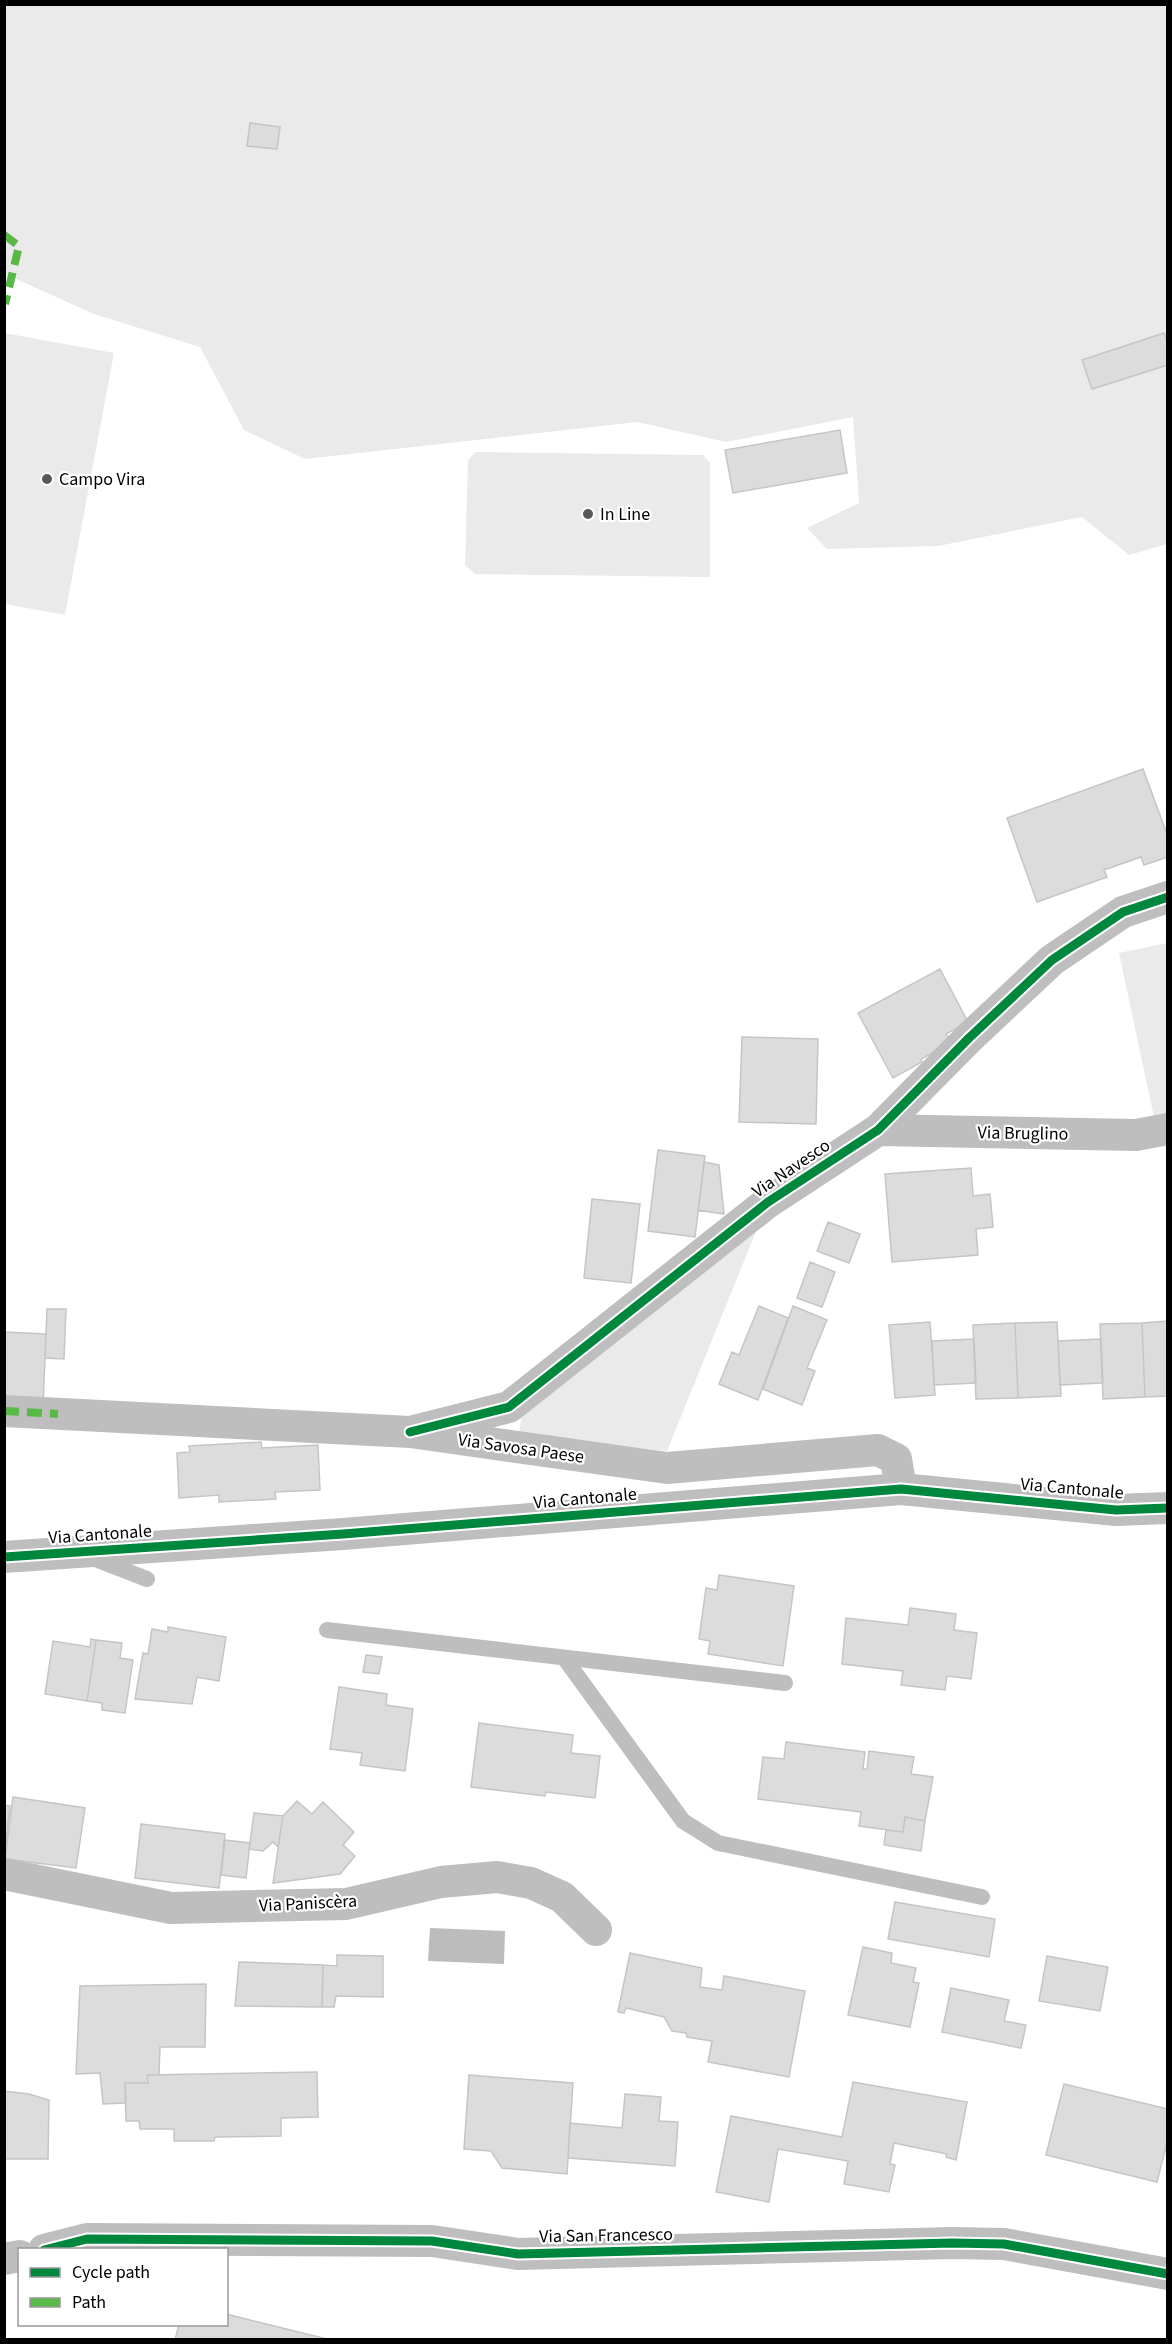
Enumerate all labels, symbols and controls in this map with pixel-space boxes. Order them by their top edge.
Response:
place label: Campo Vira [59,467,145,492]
marker: Campo Vira [40,472,54,486]
place label: In Line [600,502,650,527]
marker: In Line [581,507,595,521]
street label: Via Bruglino [977,1120,1069,1147]
street label: Via Navesco [747,1133,835,1204]
street label: Via Savosa Paese [456,1427,586,1470]
street label: Via Cantonale [1019,1472,1125,1505]
street label: Via Cantonale [532,1482,638,1515]
street label: Via Cantonale [47,1518,153,1551]
street label: Via Paniscèra [258,1888,358,1919]
street label: Via San Francesco [539,2222,673,2249]
legend [18,2248,228,2326]
text: Cycle path [72,2260,150,2285]
text: Path [72,2290,106,2315]

